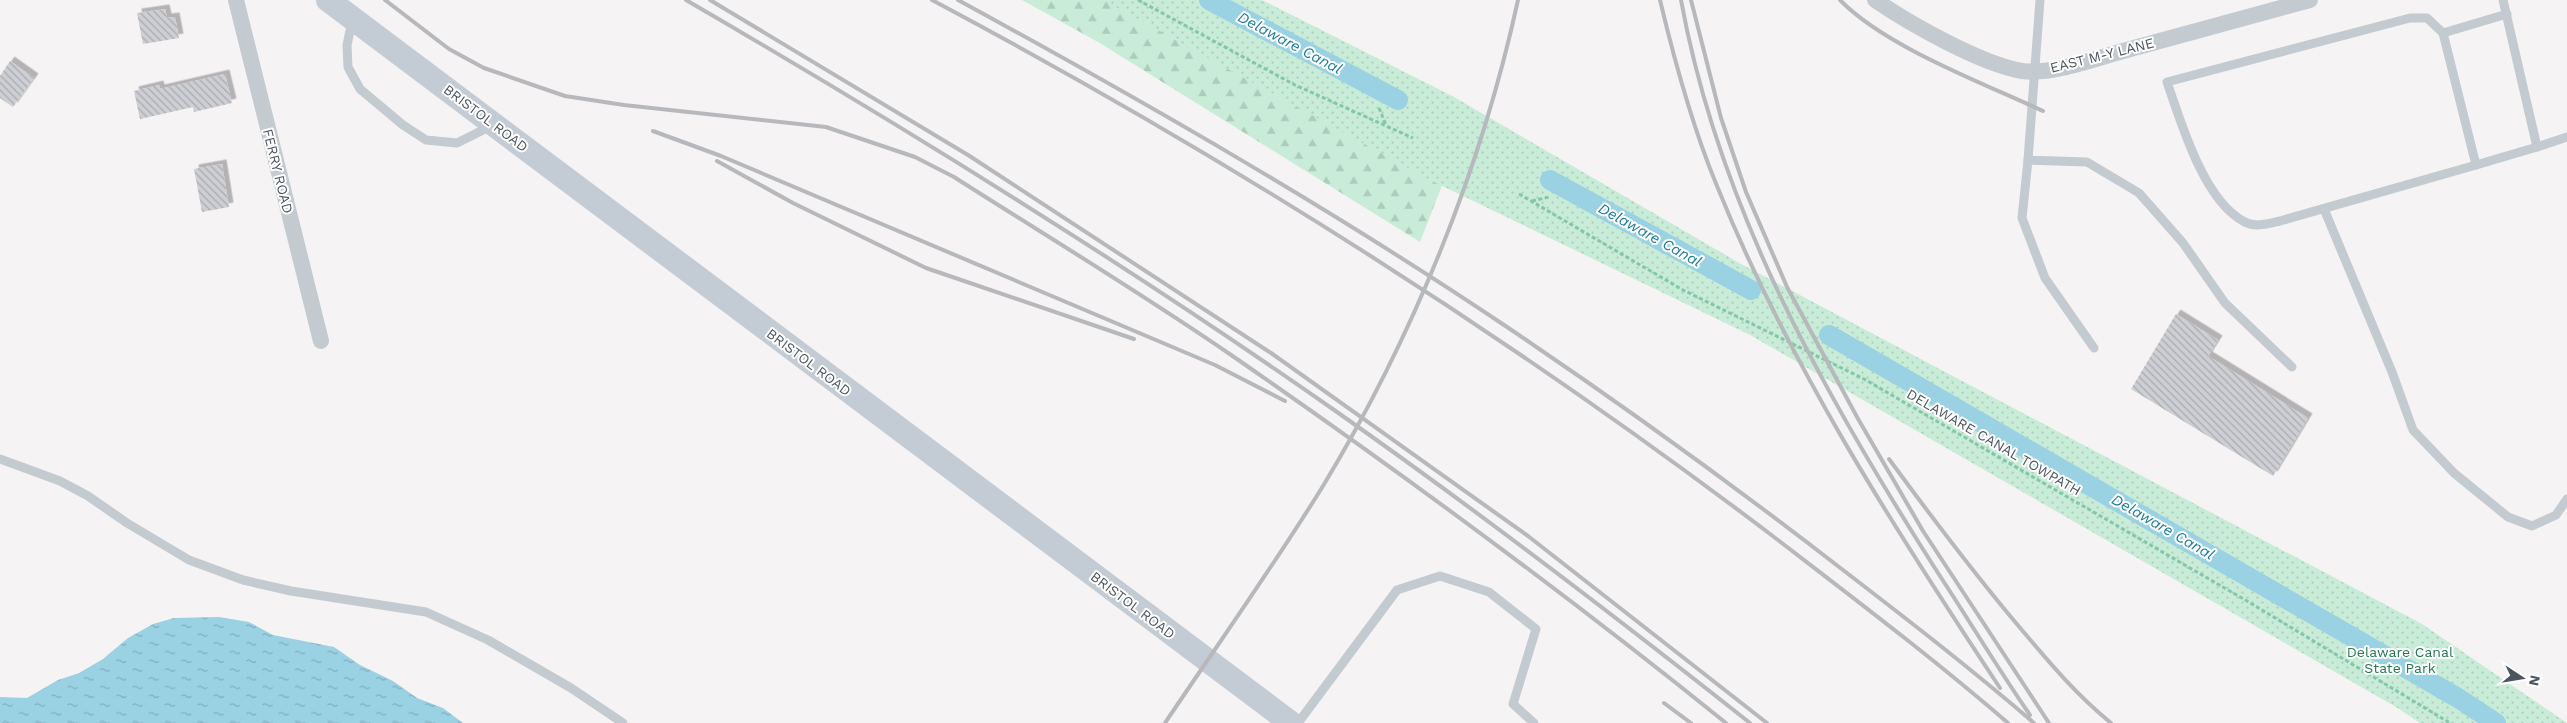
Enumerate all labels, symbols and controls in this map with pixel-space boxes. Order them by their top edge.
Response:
water label: Delaware Canal [1235,8,1346,78]
street label: EAST M-Y LANE [2048,34,2156,76]
street label: BRISTOL ROAD [441,81,531,155]
street label: FERRY ROAD [260,127,296,215]
water label: Delaware Canal [1595,199,1705,271]
street label: BRISTOL ROAD [764,325,854,399]
street label: DELAWARE CANAL TOWPATH [1904,385,2084,499]
water label: Delaware Canal [2109,490,2218,564]
street label: BRISTOL ROAD [1088,568,1178,642]
park label: Delaware Canal State Park [2347,644,2454,676]
north arrow [2497,653,2547,703]
text: N [2526,674,2544,687]

